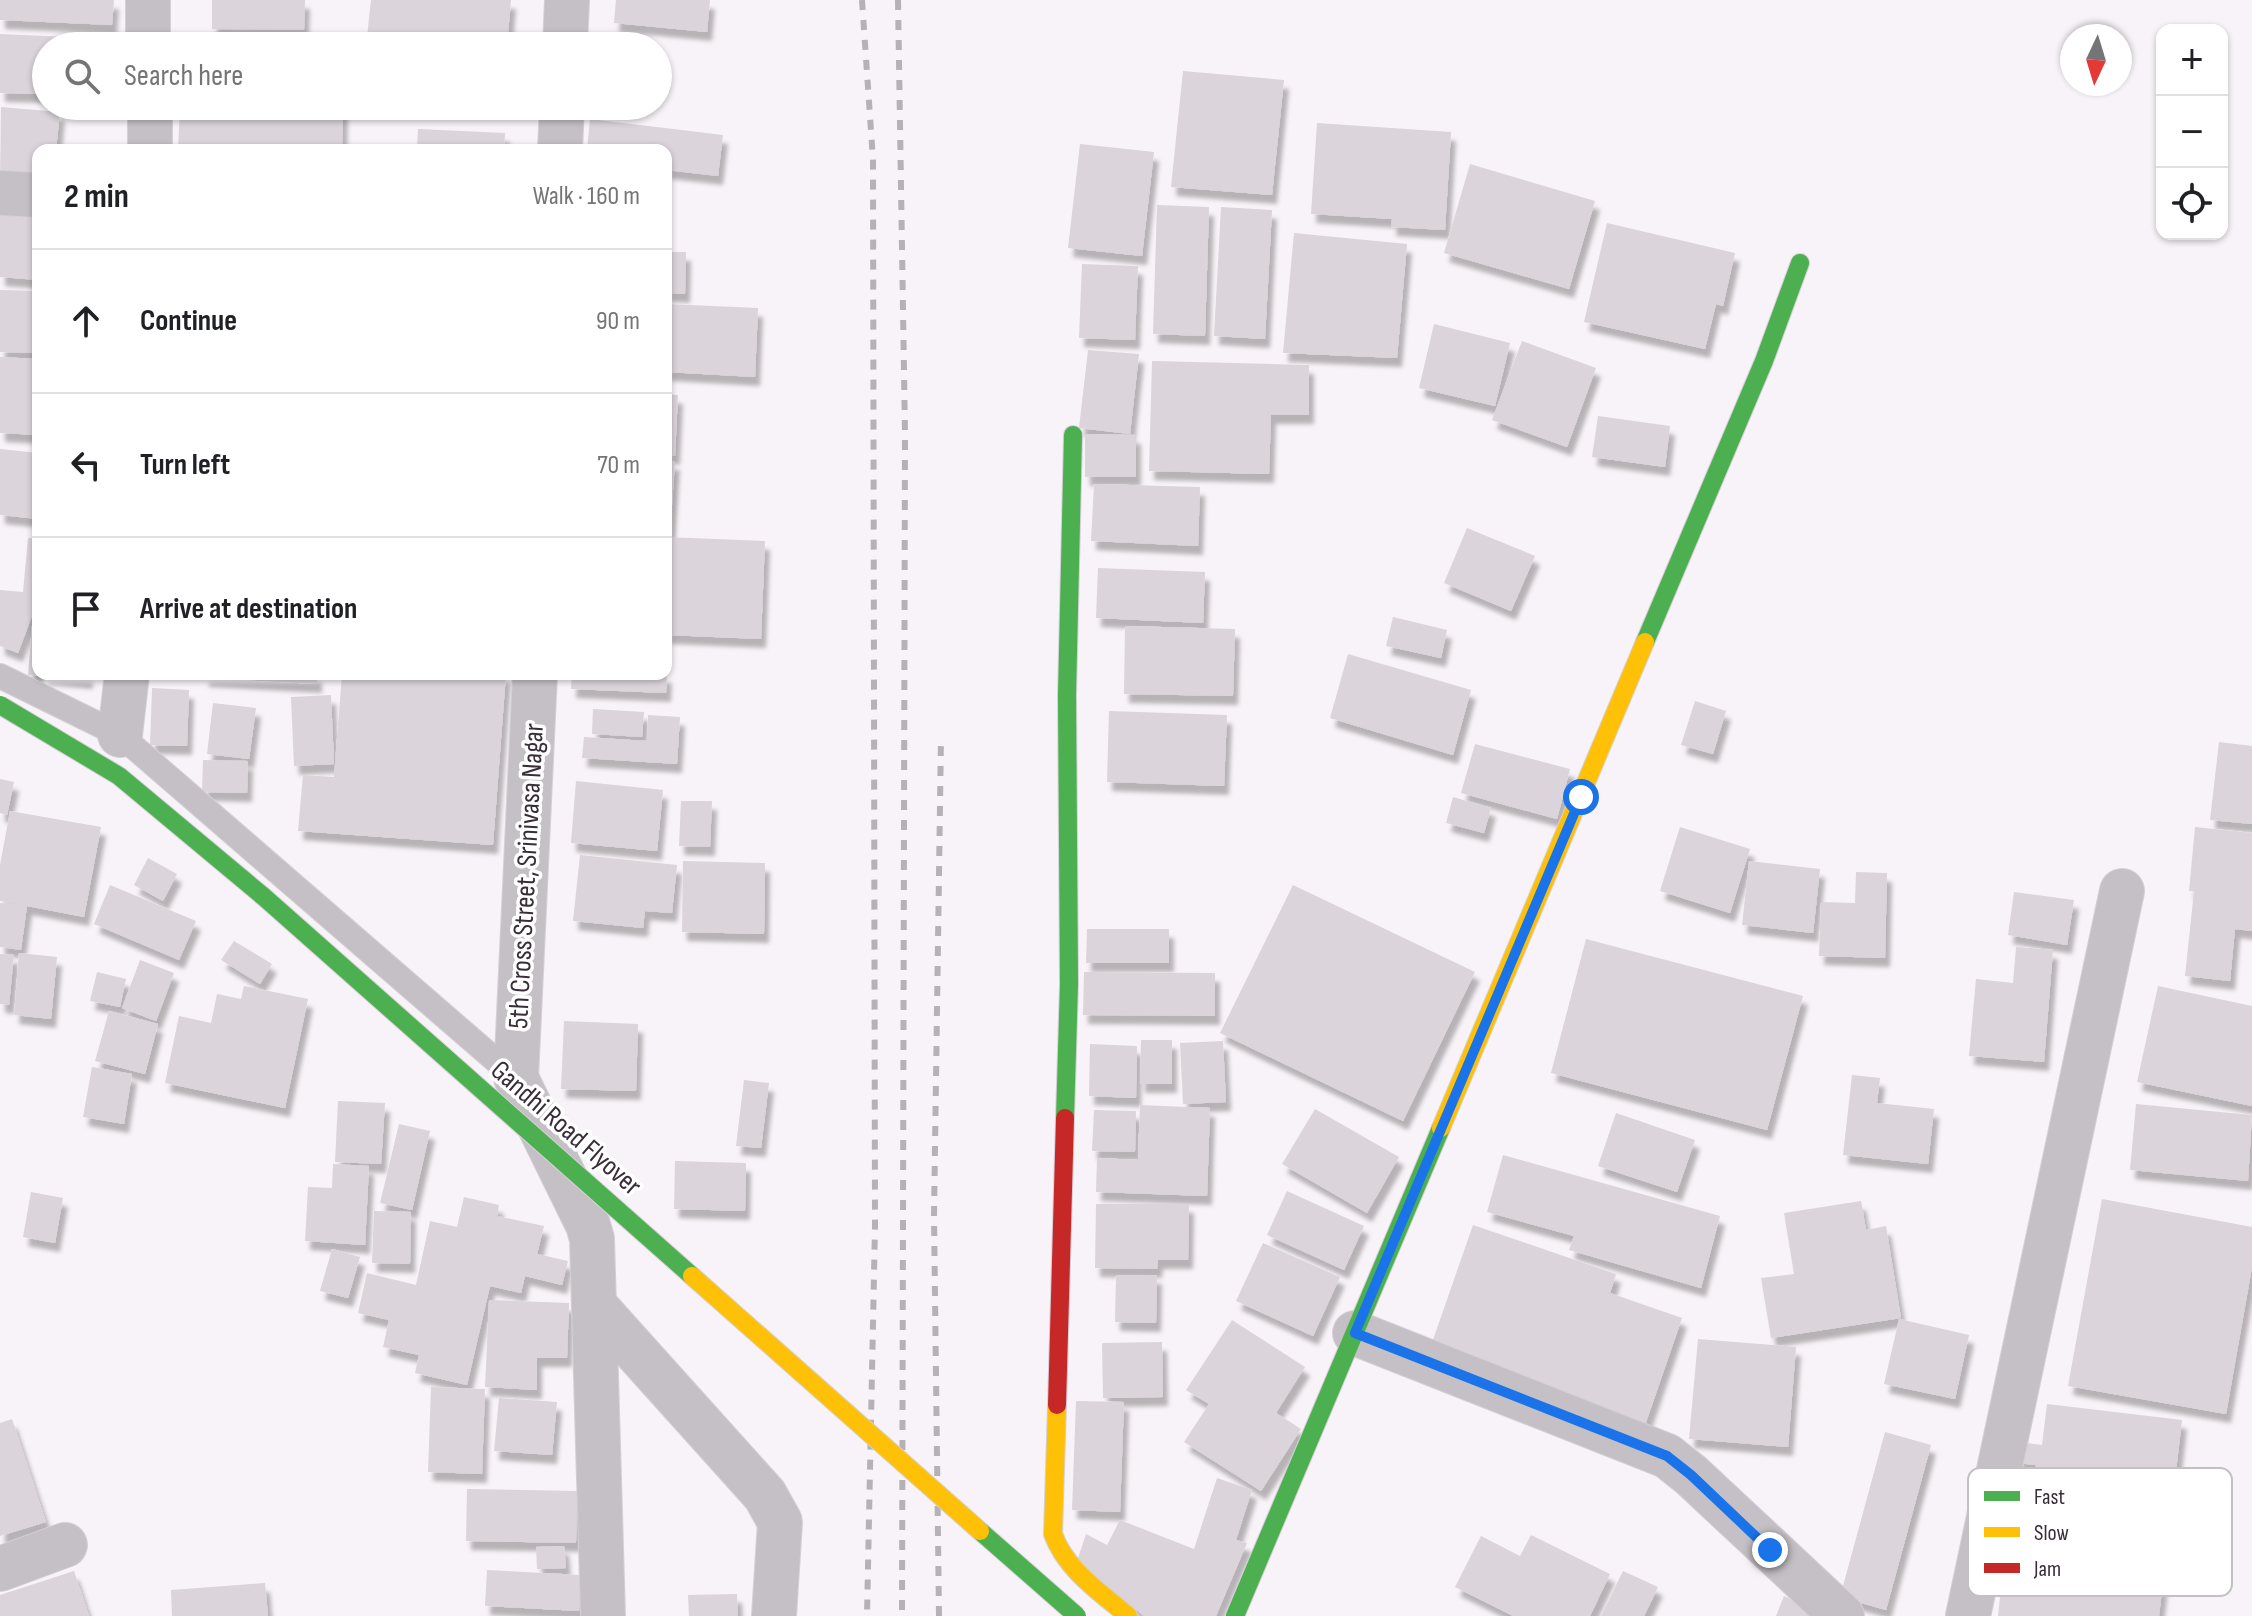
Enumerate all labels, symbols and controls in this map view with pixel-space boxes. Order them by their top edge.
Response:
north arrow [2060,24,2132,96]
map controls [2156,24,2228,240]
button: + [2156,24,2228,96]
search box [32,32,672,120]
icon: search [60,54,104,98]
text: Search here [124,58,243,94]
button: − [2156,96,2228,168]
button: locate [2156,168,2228,240]
text: 2 min [64,176,129,217]
text: Walk · 160 m [533,181,640,212]
icon: ahead [64,299,108,343]
text: Continue [140,303,237,339]
text: 90 m [596,306,640,337]
icon: left [64,443,108,487]
text: Turn left [140,447,230,483]
text: 70 m [597,450,640,481]
icon: arrive [64,587,108,631]
text: Arrive at destination [140,591,357,627]
street label: 5th Cross Street, Srinivasa Nagar [502,722,551,1030]
route start [1563,779,1599,815]
street label: Gandhi Road Flyover [484,1054,648,1203]
legend [1968,1468,2232,1596]
text: Fast [2034,1484,2065,1511]
text: Slow [2034,1520,2069,1547]
route end [1752,1532,1788,1568]
text: Jam [2033,1556,2061,1583]

